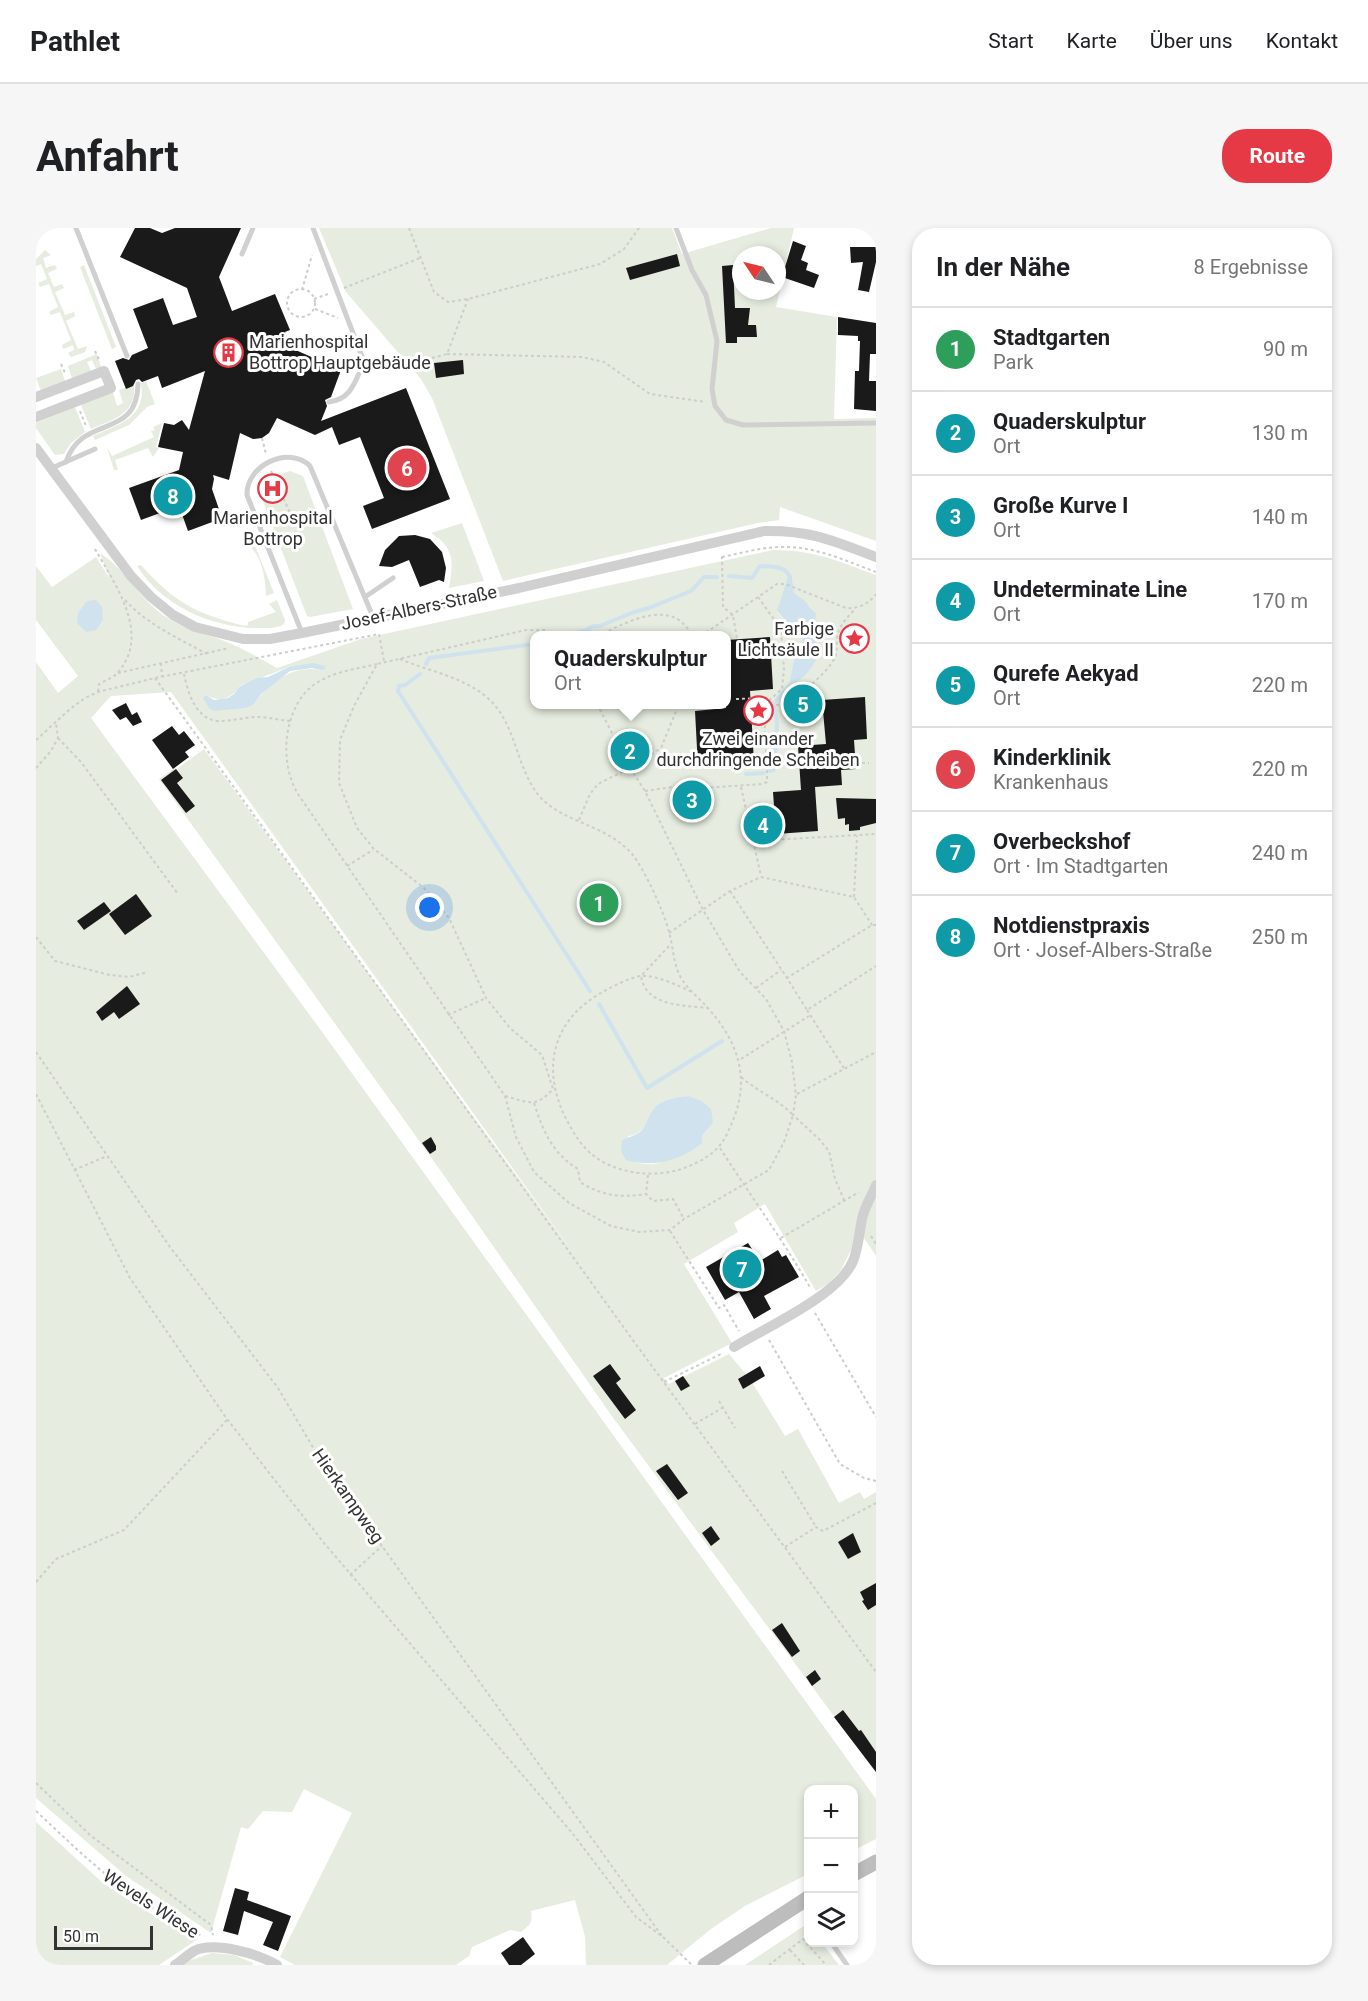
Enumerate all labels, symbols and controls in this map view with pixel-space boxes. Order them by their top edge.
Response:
text: Pathlet [30,25,120,58]
text: Start [988,29,1034,53]
text: Karte [1067,29,1117,53]
text: Über uns [1150,29,1233,53]
text: Kontakt [1266,29,1338,53]
button: Route [1222,129,1332,183]
text: Anfahrt [36,132,179,181]
north arrow [732,246,786,300]
text: In der Nähe [936,252,1070,282]
text: 8 Ergebnisse [1194,255,1308,279]
text: Stadtgarten [993,325,1110,350]
place label: Marienhospital Bottrop Hauptgebäude [249,331,431,373]
building icon: Marienhospital Bottrop Hauptgebäude [212,336,244,368]
text: 1 [950,337,961,361]
text: 90 m [1263,337,1308,361]
text: Park [993,350,1033,374]
text: Quaderskulptur [993,409,1146,434]
text: 2 [950,421,961,445]
text: 130 m [1252,421,1308,445]
text: Ort [993,434,1021,458]
pin: 6 [388,446,427,490]
hospital icon: Marienhospital Bottrop [257,473,289,505]
pin: 8 [154,474,192,518]
text: Große Kurve I [993,493,1128,518]
text: 3 [950,505,961,529]
text: 140 m [1252,505,1308,529]
place label: Marienhospital Bottrop [213,507,333,549]
text: Ort [993,518,1021,542]
text: Undeterminate Line [993,577,1187,602]
street label: Josef-Albers-Straße [339,581,499,634]
text: 4 [950,589,961,613]
text: 170 m [1252,589,1308,613]
text: Ort [993,602,1021,626]
place label: Farbige Lichtsäule II [738,618,834,660]
place icon: Farbige Lichtsäule II [839,623,871,655]
popup [530,631,731,709]
text: Quaderskulptur [554,646,707,671]
text: Qurefe Aekyad [993,661,1139,686]
text: Ort [554,671,582,695]
text: 5 [950,673,961,697]
text: 220 m [1252,673,1308,697]
pin: 5 [784,682,822,726]
text: Ort [993,686,1021,710]
place icon: Zwei einander durchdringende Scheiben [742,694,774,726]
pin: 2 [610,728,650,774]
place label: Zwei einander durchdringende Scheiben [656,728,860,770]
text: Kinderklinik [993,745,1111,770]
text: 6 [950,757,961,781]
text: 220 m [1252,757,1308,781]
text: Krankenhaus [993,770,1109,794]
pin: 3 [672,778,712,822]
pin: 4 [744,802,782,848]
text: Overbeckshof [993,829,1131,854]
text: 7 [950,841,961,865]
text: 240 m [1252,841,1308,865]
text: Ort · Im Stadtgarten [993,854,1168,878]
pin: 1 [580,880,618,926]
your location [415,893,444,922]
text: Notdienstpraxis [993,913,1150,938]
text: 8 [950,925,961,949]
text: 250 m [1252,925,1308,949]
text: Ort · Josef-Albers-Straße [993,938,1212,962]
pin: 7 [722,1246,762,1292]
street label: Hierkampweg [308,1444,389,1547]
map controls [804,1785,858,1947]
button: + [804,1785,858,1839]
button: − [804,1839,858,1893]
street label: Wevels Wiese [99,1865,203,1942]
button: layers [804,1893,858,1947]
scale bar [54,1923,153,1950]
text: 50 m [63,1927,99,1946]

